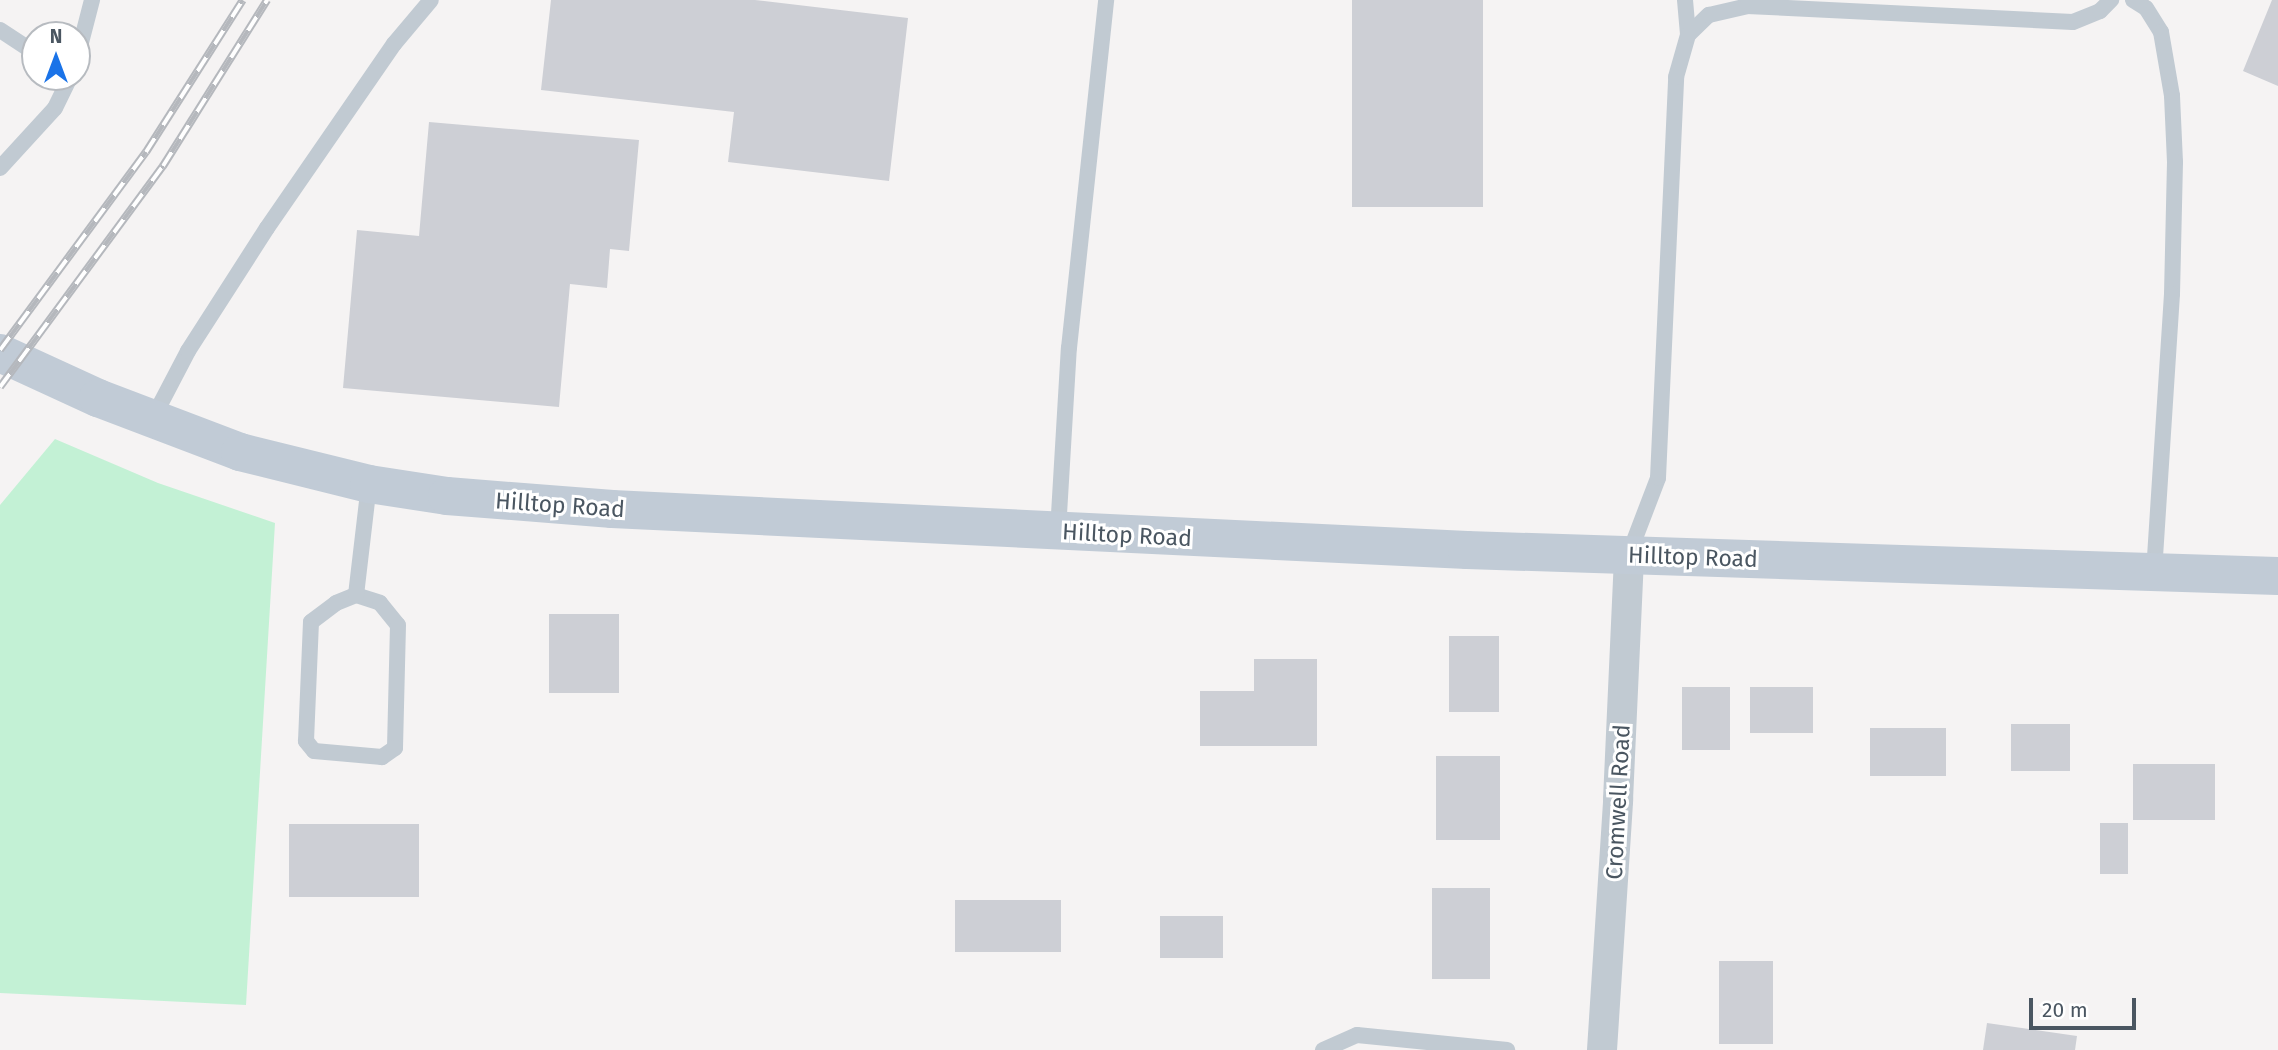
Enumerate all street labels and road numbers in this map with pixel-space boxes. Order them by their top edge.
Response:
street label: Hilltop Road [494,487,626,523]
street label: Hilltop Road [1061,518,1193,552]
street label: Hilltop Road [1628,541,1758,573]
street label: Cromwell Road [1600,724,1636,880]

